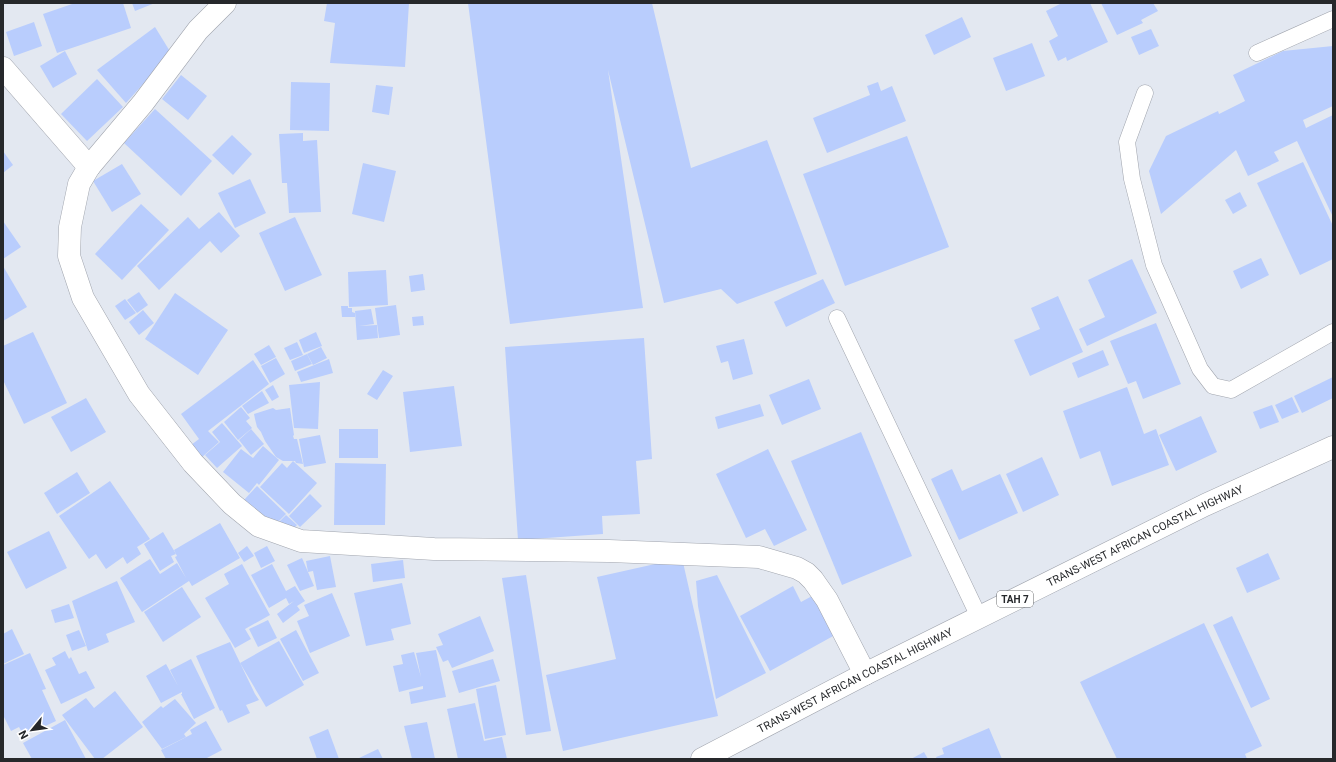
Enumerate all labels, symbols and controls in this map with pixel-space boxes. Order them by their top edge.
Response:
street label: TRANS-WEST AFRICAN COASTAL HIGHWAY [1044,482,1245,589]
road number: TAH 7 [997,591,1033,607]
street label: TRANS-WEST AFRICAN COASTAL HIGHWAY [755,625,955,735]
north arrow [12,710,52,750]
text: N [16,728,31,741]

